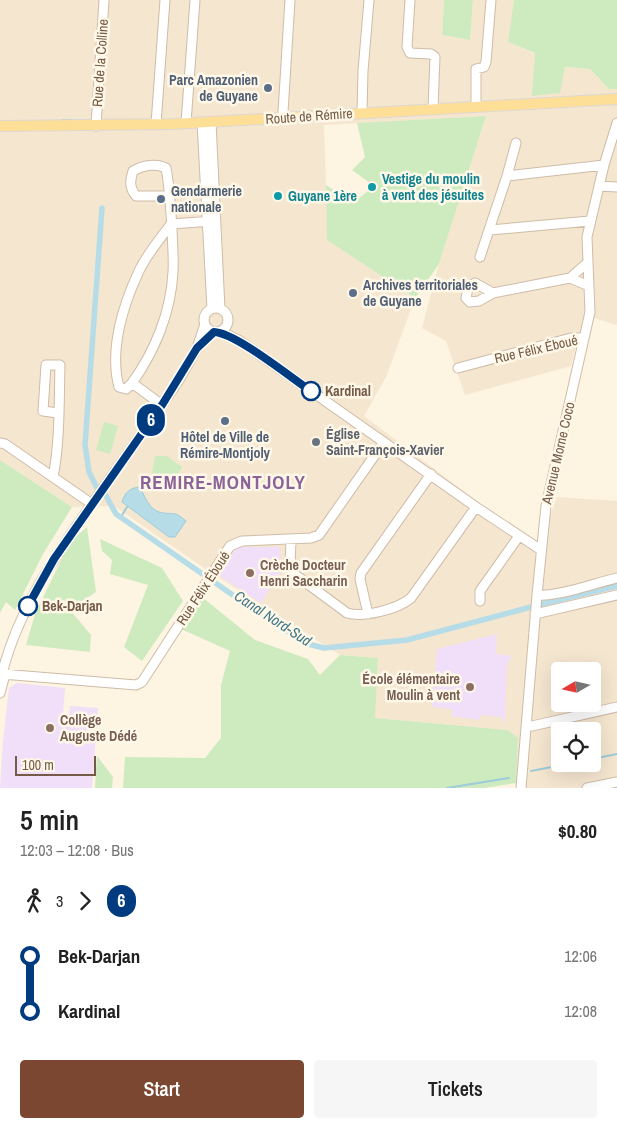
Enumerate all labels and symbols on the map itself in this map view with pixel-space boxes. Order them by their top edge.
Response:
street label: Rue de la Colline [88,18,112,108]
place label: Parc Amazonien de Guyane [169,71,258,105]
marker: Parc Amazonien de Guyane [262,82,274,94]
street label: Route de Rémire [265,104,353,128]
place label: Vestige du moulin à vent des jésuites [382,170,484,204]
marker: Vestige du moulin à vent des jésuites [366,181,378,193]
place label: Gendarmerie nationale [171,182,242,216]
place label: Guyane 1ère [288,187,357,205]
marker: Guyane 1ère [272,190,284,202]
marker: Gendarmerie nationale [155,193,167,205]
place label: Archives territoriales de Guyane [363,276,478,310]
marker: Archives territoriales de Guyane [347,287,359,299]
street label: Rue Félix Éboué [493,331,579,367]
marker: Kardinal [301,381,321,401]
place label: Kardinal [325,382,371,400]
street label: Avenue Morne Coco [537,400,579,507]
line badge: 6 [135,404,167,436]
marker: Hôtel de Ville de Rémire-Montjoly [219,415,231,427]
place label: Église Saint-François-Xavier [326,425,445,459]
place label: Hôtel de Ville de Rémire-Montjoly [180,428,271,462]
marker: Église Saint-François-Xavier [310,436,322,448]
district label: REMIRE-MONTJOLY [140,469,306,495]
street label: Rue Félix Éboué [172,547,234,629]
place label: Crèche Docteur Henri Saccharin [260,556,347,590]
marker: Crèche Docteur Henri Saccharin [244,567,256,579]
water label: Canal Nord-Sud [230,585,316,651]
marker: Bek-Darjan [18,596,38,616]
place label: Bek-Darjan [42,597,103,615]
north arrow [551,662,601,712]
place label: École élémentaire Moulin à vent [362,670,460,704]
marker: École élémentaire Moulin à vent [464,681,476,693]
place label: Collège Auguste Dédé [60,711,137,745]
marker: Collège Auguste Dédé [44,722,56,734]
scale bar [15,753,96,776]

